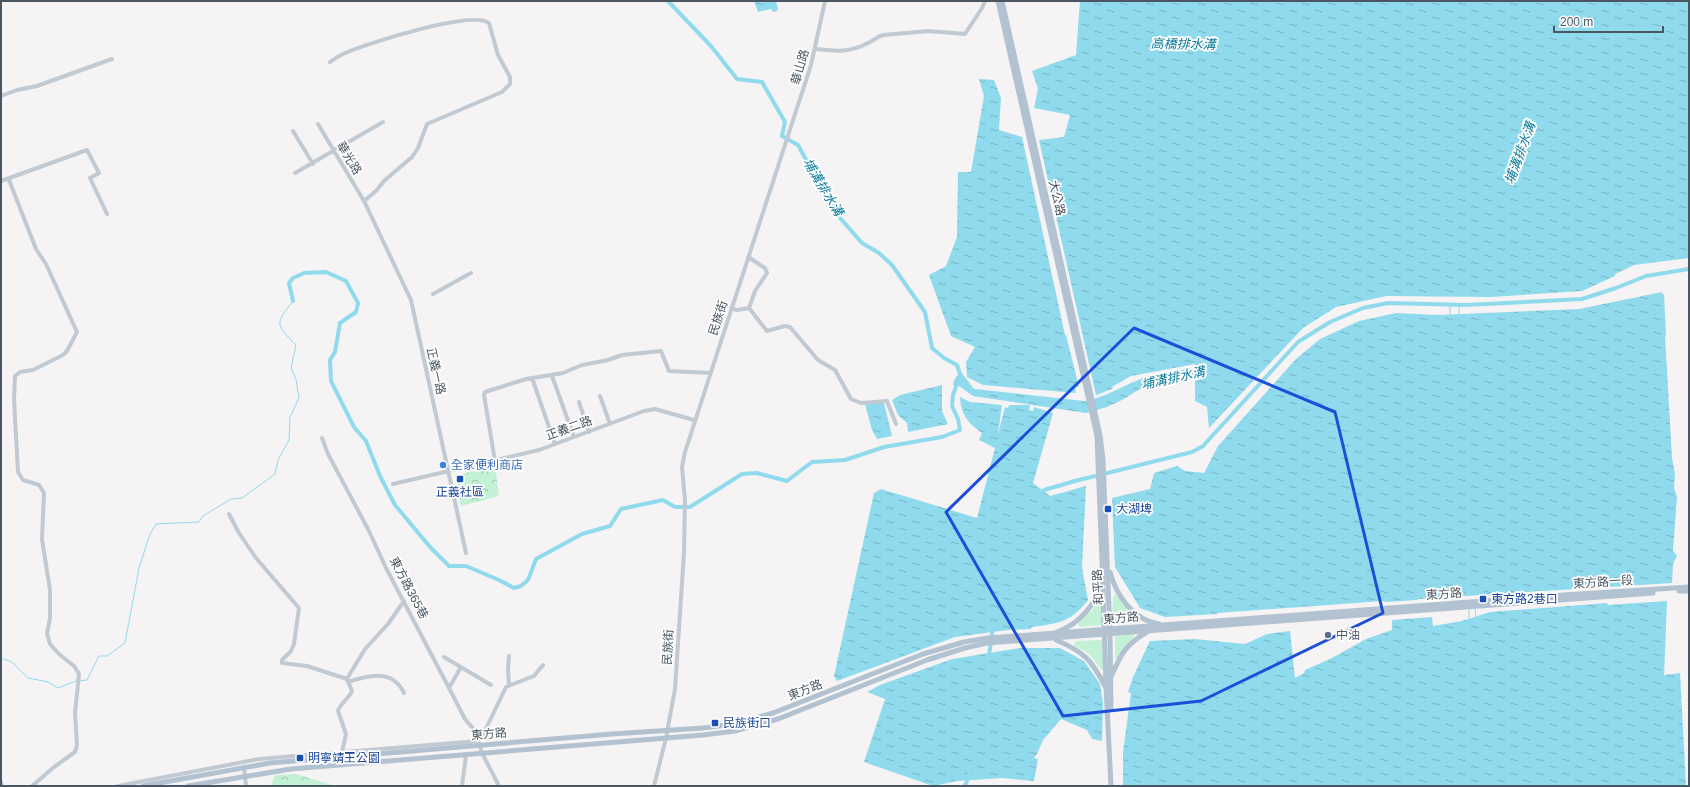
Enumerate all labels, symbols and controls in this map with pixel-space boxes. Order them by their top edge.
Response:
scale bar [1554,8,1663,34]
text: 200 m [1560,15,1593,29]
water label: 高橋排水溝 [1150,36,1218,52]
street label: 華山路 [788,48,812,86]
water label: 埔溝排水溝 [1502,118,1539,186]
street label: 華光路 [334,139,364,177]
water label: 埔溝排水溝 [800,155,847,220]
street label: 大公路 [1046,179,1068,217]
street label: 民族街 [706,299,730,337]
street label: 正義一路 [424,346,448,396]
water label: 埔溝排水溝 [1140,363,1208,392]
street label: 正義二路 [544,413,594,443]
place label: 全家便利商店 [451,458,523,472]
marker: 全家便利商店 [438,460,448,470]
marker: 正義社區 [455,474,465,484]
place label: 正義社區 [436,485,484,499]
place label: 大湖埤 [1116,502,1152,516]
marker: 大湖埤 [1103,504,1113,514]
street label: 東方路365巷 [387,555,431,621]
street label: 和平路 [1090,569,1106,605]
street label: 東方路一段 [1573,573,1633,591]
street label: 東方路 [1426,586,1462,602]
place label: 東方路2巷口 [1491,592,1558,606]
marker: 東方路2巷口 [1478,594,1488,604]
street label: 東方路 [1102,609,1140,627]
place label: 中油 [1336,628,1360,642]
street label: 民族街 [660,629,676,665]
marker: 中油 [1323,630,1333,640]
street label: 東方路 [786,677,824,703]
place label: 民族街口 [723,716,771,730]
marker: 民族街口 [710,718,720,728]
street label: 東方路 [470,725,508,743]
place label: 明寧靖王公園 [308,751,380,765]
marker: 明寧靖王公園 [295,753,305,763]

